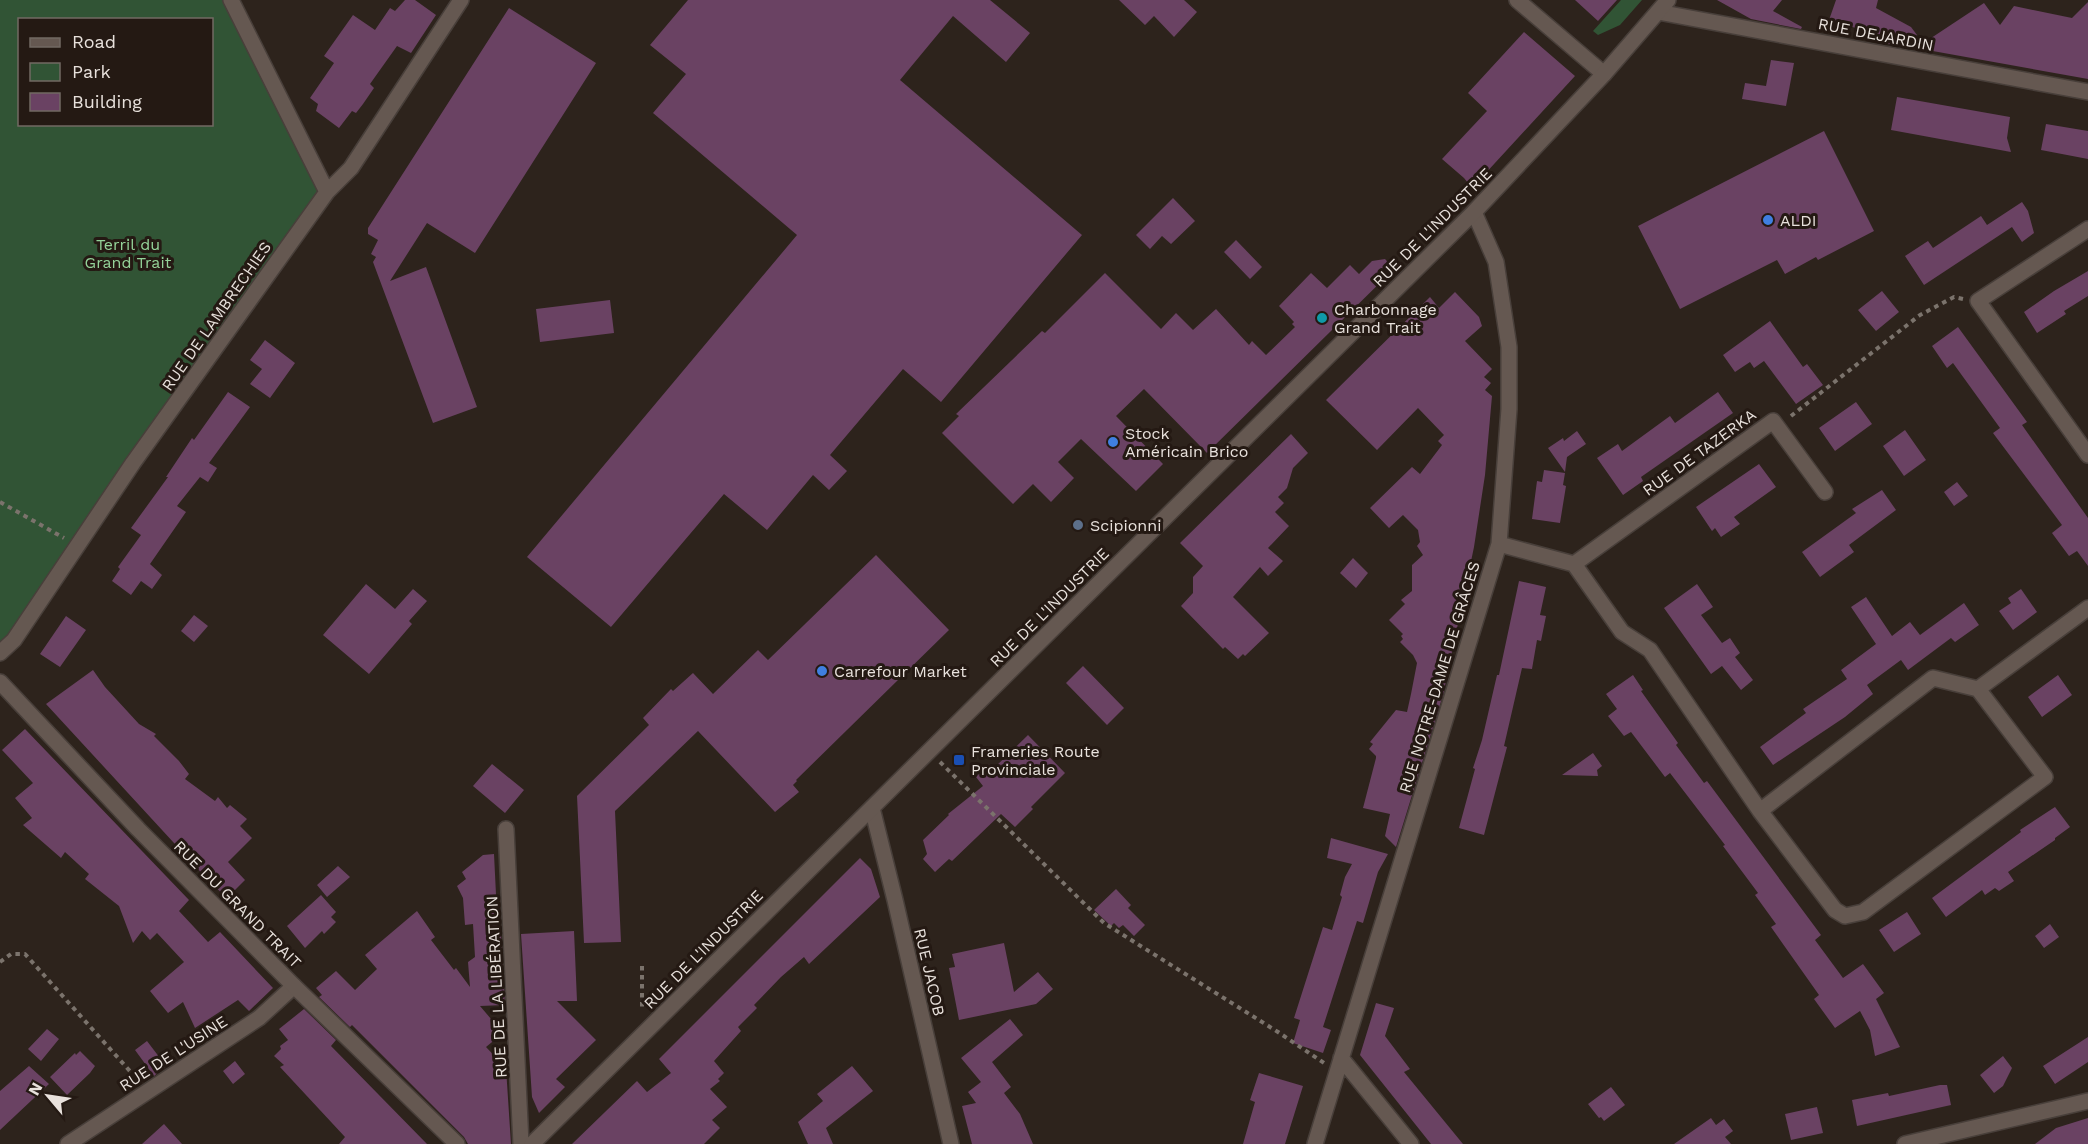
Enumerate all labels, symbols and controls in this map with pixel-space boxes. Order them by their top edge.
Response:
street label: RUE DEJARDIN [1817,14,1935,55]
legend [18,18,213,126]
text: Road [72,31,116,52]
text: Park [72,61,111,82]
text: Building [72,91,142,112]
street label: RUE DE L'INDUSTRIE [1369,164,1496,291]
place label: ALDI [1780,211,1816,230]
marker: ALDI [1761,213,1775,227]
park label: Terril du Grand Trait [85,235,172,272]
street label: RUE DE LAMBRECHIES [158,238,275,394]
place label: Charbonnage Grand Trait [1334,300,1437,337]
marker: Charbonnage Grand Trait [1315,311,1329,325]
street label: RUE DE TAZERKA [1639,405,1760,500]
place label: Stock Américain Brico [1125,424,1248,461]
marker: Stock Américain Brico [1106,435,1120,449]
place label: Scipionni [1090,516,1161,535]
marker: Scipionni [1071,518,1085,532]
street label: RUE DE L'INDUSTRIE [986,544,1113,671]
street label: RUE NOTRE-DAME DE GRÂCES [1395,559,1484,795]
place label: Carrefour Market [834,662,967,681]
marker: Carrefour Market [815,664,829,678]
place label: Frameries Route Provinciale [971,742,1100,779]
marker: Frameries Route Provinciale [952,753,966,767]
street label: RUE DU GRAND TRAIT [170,837,306,972]
street label: RUE DE L'INDUSTRIE [640,886,767,1013]
street label: RUE DE LA LIBÉRATION [482,895,511,1079]
street label: RUE JACOB [910,926,949,1018]
street label: RUE DE L'USINE [116,1012,231,1095]
north arrow [18,1066,78,1126]
text: N [24,1079,47,1099]

